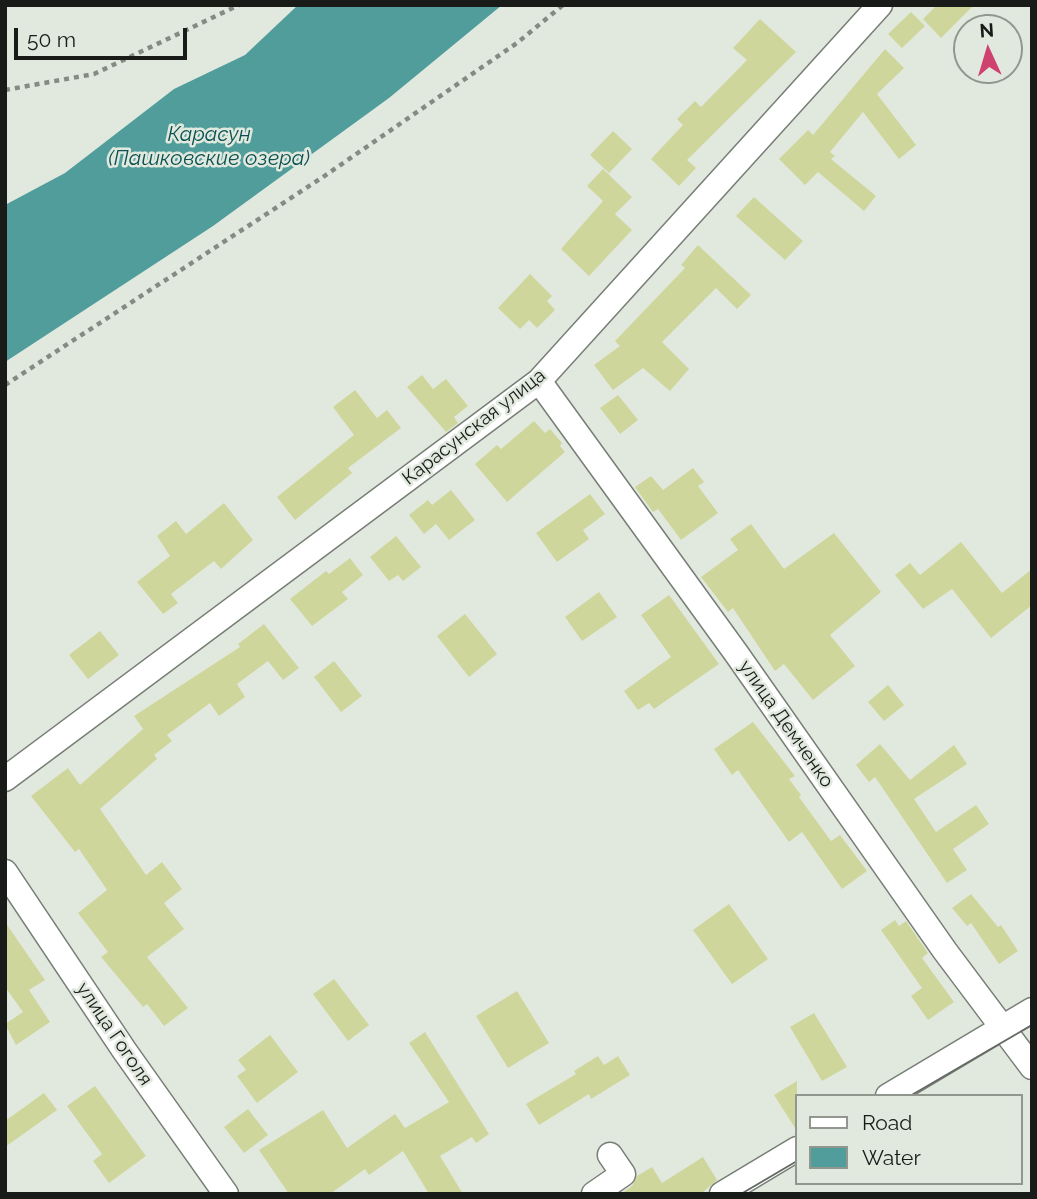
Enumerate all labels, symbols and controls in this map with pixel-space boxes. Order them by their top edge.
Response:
scale bar [18,14,191,58]
north arrow [953,14,1023,84]
text: N [979,19,995,42]
text: 50 m [27,27,76,52]
water label: Карасун (Пашковские озера) [108,122,310,172]
street label: Карасунская улица [398,364,550,490]
street label: улица Демченко [734,656,838,792]
street label: улица Гоголя [71,978,157,1090]
legend [796,1094,1023,1185]
text: Road [862,1110,912,1135]
text: Water [862,1145,921,1170]

